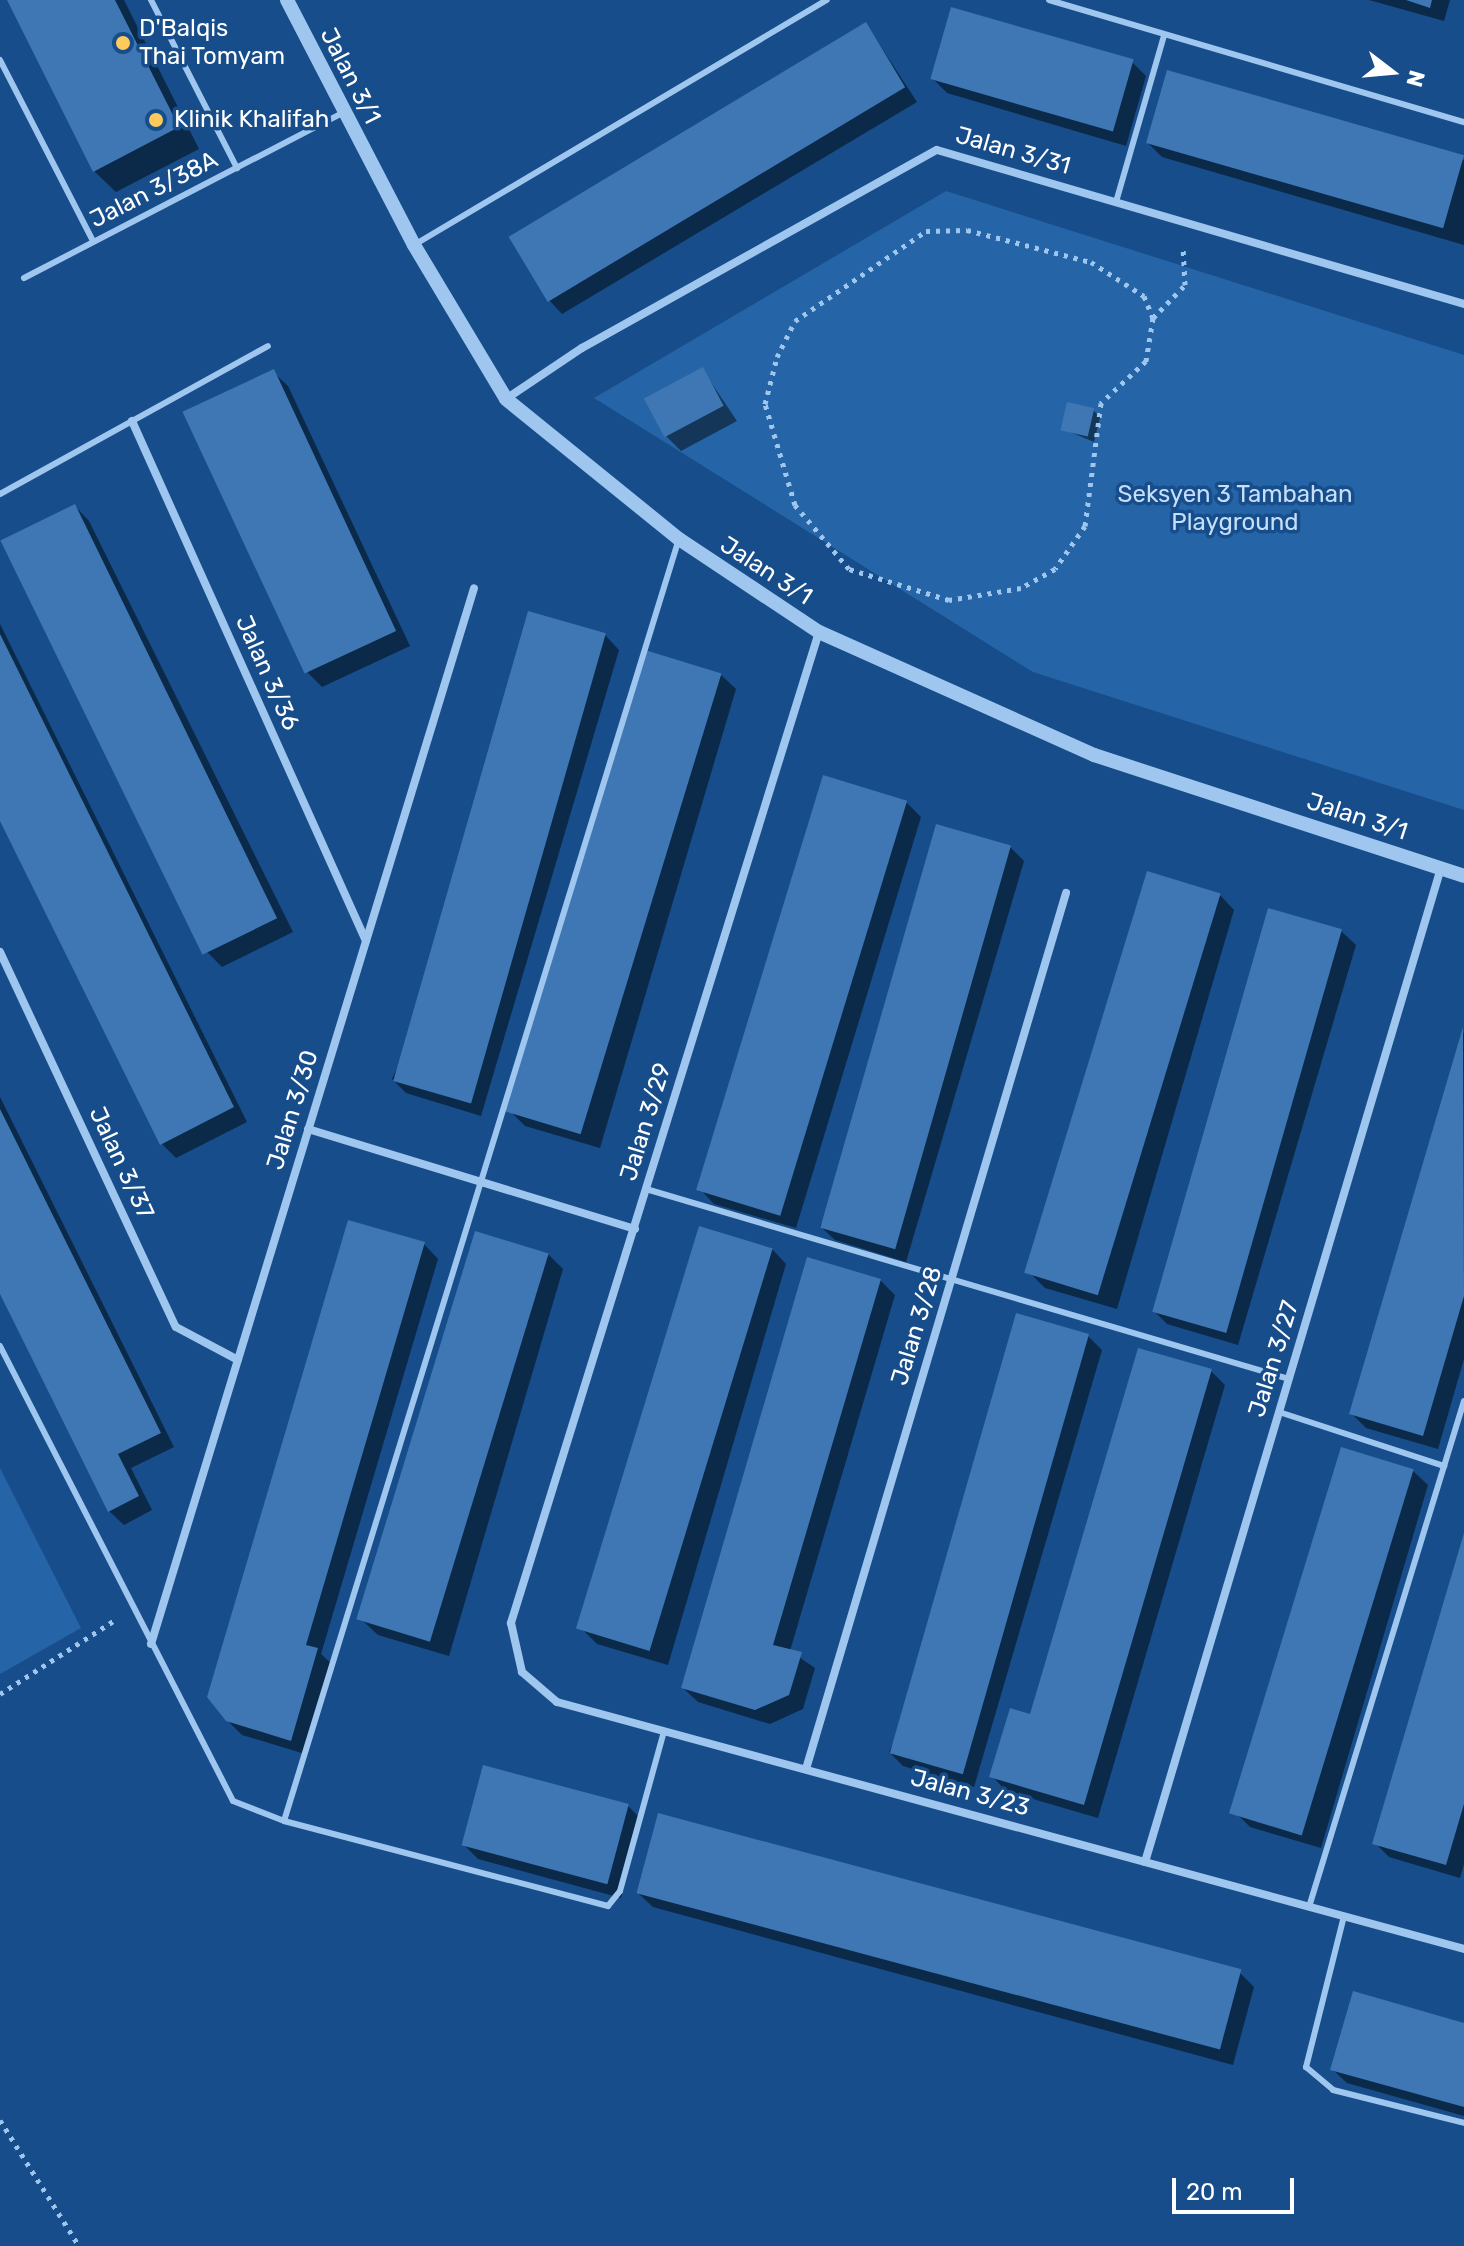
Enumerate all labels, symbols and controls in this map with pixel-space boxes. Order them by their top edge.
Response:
place label: D'Balqis Thai Tomyam [139,15,286,71]
street label: Jalan 3/1 [314,23,386,129]
north arrow [1352,32,1432,112]
marker: D'Balqis Thai Tomyam [114,34,132,52]
text: N [1400,67,1431,90]
place label: Klinik Khalifah [174,106,330,134]
marker: Klinik Khalifah [145,109,167,131]
street label: Jalan 3/31 [952,121,1074,181]
street label: Jalan 3/38A [85,145,223,235]
park label: Seksyen 3 Tambahan Playground [1117,481,1353,537]
street label: Jalan 3/1 [715,531,817,611]
street label: Jalan 3/36 [229,611,305,735]
street label: Jalan 3/1 [1303,787,1411,847]
street label: Jalan 3/30 [261,1047,325,1173]
street label: Jalan 3/29 [614,1060,678,1184]
street label: Jalan 3/37 [82,1102,160,1224]
street label: Jalan 3/28 [885,1263,949,1389]
street label: Jalan 3/27 [1243,1297,1305,1421]
street label: Jalan 3/23 [907,1763,1033,1823]
scale bar [1176,2162,1298,2212]
text: 20 m [1186,2178,1243,2206]

